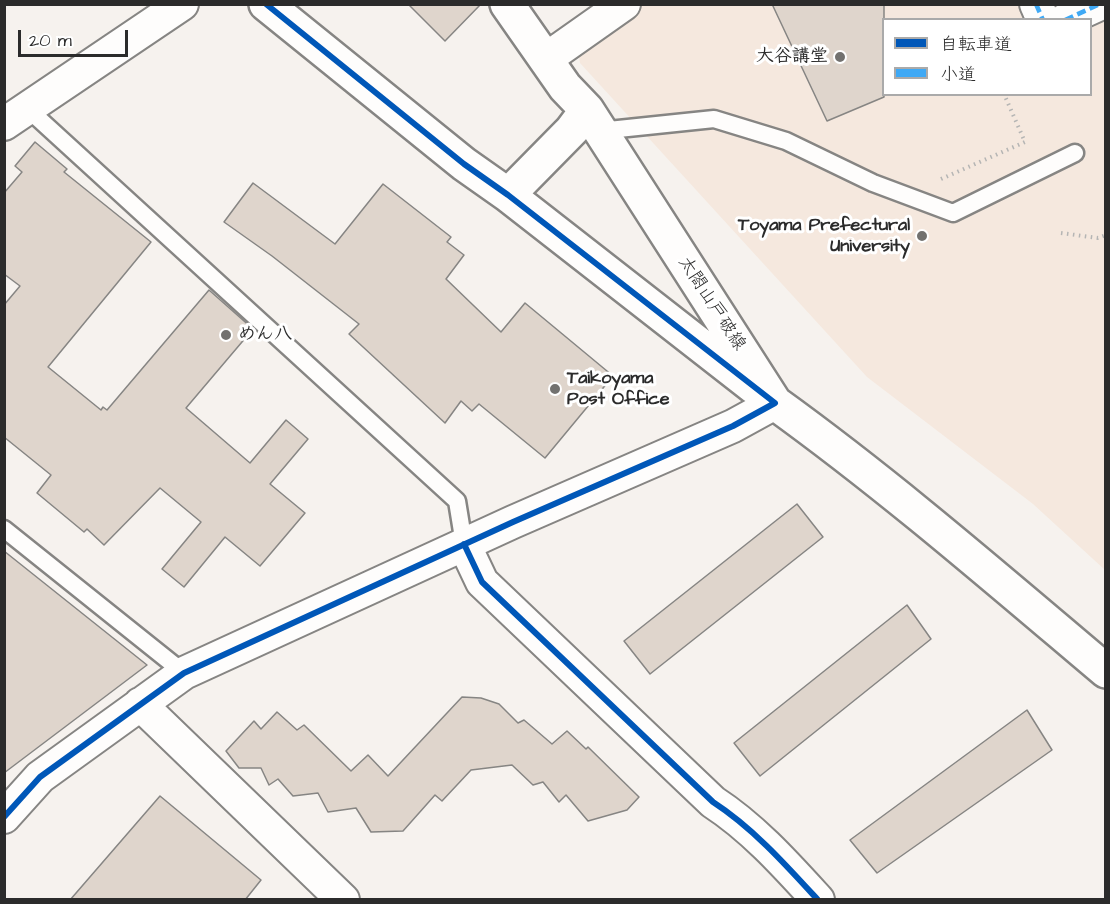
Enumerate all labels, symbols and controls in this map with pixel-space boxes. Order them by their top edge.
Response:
scale bar [21,18,130,56]
legend [882,18,1092,96]
text: 20 m [29,28,72,53]
text: 自転車道 [940,32,1012,57]
place label: 大谷講堂 [756,46,828,68]
marker: 大谷講堂 [833,50,847,64]
text: 小道 [940,62,976,87]
place label: Toyama Prefectural University [738,215,910,258]
marker: Toyama Prefectural University [915,229,929,243]
street label: 太閤山戸破線 [673,253,749,355]
place label: めん八 [238,324,292,346]
marker: めん八 [219,328,233,342]
place label: Taikoyama Post Office [567,368,669,410]
marker: Taikoyama Post Office [548,382,562,396]

